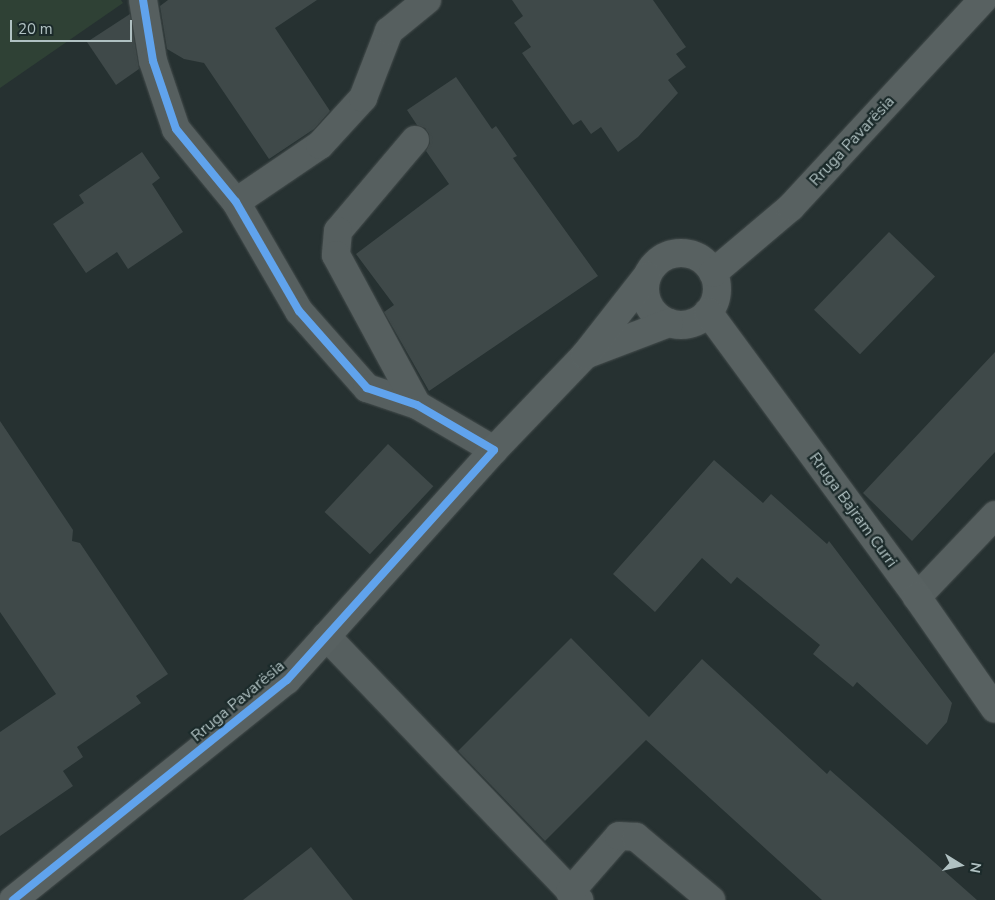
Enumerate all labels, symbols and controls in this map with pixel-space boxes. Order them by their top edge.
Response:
scale bar [12,10,135,42]
text: 20 m [18,19,53,39]
street label: Rruga Pavarësia [805,92,899,190]
street label: Rruga Bajram Curri [805,449,901,571]
street label: Rruga Pavarësia [187,656,289,746]
north arrow [935,840,985,890]
text: N [965,861,986,874]

